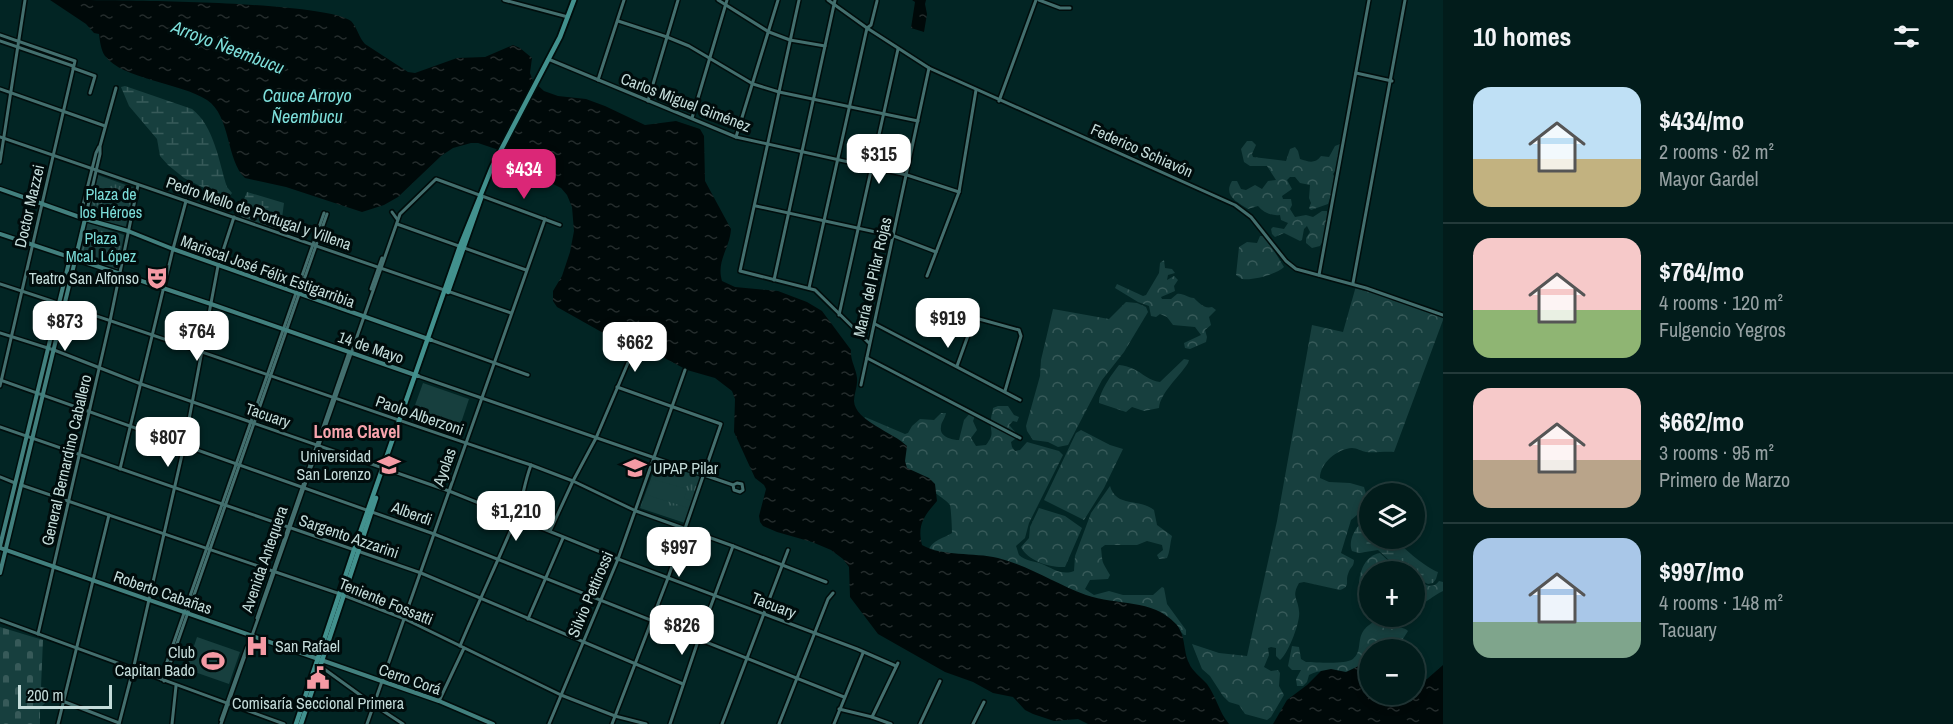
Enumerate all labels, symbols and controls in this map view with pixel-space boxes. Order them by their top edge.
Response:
water label: Arroyo Ñeembucu [167,14,288,80]
text: 10 homes [1473,19,1571,54]
icon: filters [1890,20,1923,53]
street label: Carlos Miguel Giménez [618,67,755,137]
water label: Cauce Arroyo Ñeembucu [262,83,352,129]
text: $434/mo [1659,103,1744,138]
icon: home [1521,111,1593,183]
street label: Federico Schiavón [1088,118,1196,182]
pin: $315 [843,134,915,185]
text: 2 rooms · 62 m² [1659,138,1774,165]
text: $315 [861,140,897,167]
pin: $434 [488,149,560,200]
text: $434 [506,155,542,182]
street label: Doctor Mazzei [9,162,49,250]
text: Mayor Gardel [1659,165,1758,192]
street label: Pedro Mello de Portugal y Villena [163,171,355,255]
park label: Plaza de los Héroes [80,183,142,223]
street label: María del Pilar Rojas [848,215,896,339]
park label: Plaza Mcal. López [66,227,137,267]
street label: Mariscal José Félix Estigarribia [178,229,359,313]
text: $764/mo [1659,254,1744,289]
icon: home [1521,262,1593,334]
theatre icon: Teatro San Alfonso [144,265,170,291]
place label: Teatro San Alfonso [29,267,139,289]
text: 4 rooms · 120 m² [1659,289,1783,316]
pin: $919 [912,298,984,349]
pin: $873 [29,301,101,352]
text: $919 [930,304,966,331]
text: $873 [47,307,83,334]
pin: $764 [161,311,233,362]
text: Fulgencio Yegros [1659,316,1786,343]
text: $764 [179,317,215,344]
pin: $662 [599,322,671,373]
street label: 14 de Mayo [335,325,407,369]
text: $662 [617,328,653,355]
street label: General Bernardino Caballero [36,372,96,548]
street label: Paolo Alberzoni [373,390,467,440]
street label: Tacuary [243,397,294,433]
text: $662/mo [1659,404,1744,439]
icon: home [1521,412,1593,484]
pin: $807 [132,417,204,468]
district label: Loma Clavel [314,419,400,444]
text: $807 [150,423,186,450]
text: 3 rooms · 95 m² [1659,439,1774,466]
place label: Universidad San Lorenzo [297,445,371,485]
street label: Ayolas [427,445,461,490]
school or university icon: Universidad San Lorenzo [376,452,402,478]
school or university icon: UPAP Pilar [622,455,648,481]
place label: UPAP Pilar [653,457,719,479]
text: Primero de Marzo [1659,466,1790,493]
map controls [1359,483,1425,705]
button: layers [1359,483,1425,549]
pin: $1,210 [467,491,565,542]
street label: Alberdi [388,495,435,530]
text: $1,210 [491,497,541,524]
street label: Avenida Antequera [235,502,293,616]
street label: Sargento Azzarini [296,509,402,563]
pin: $997 [643,527,715,578]
text: $997 [661,533,697,560]
street label: Silvio Pettirossi [562,547,618,641]
text: $997/mo [1659,554,1744,589]
button: + [1359,561,1425,627]
icon: home [1521,562,1593,634]
street label: Roberto Cabañas [111,565,215,619]
street label: Teniente Fossatti [336,572,436,630]
street label: Tacuary [748,586,800,624]
text: 4 rooms · 148 m² [1659,589,1783,616]
pin: $826 [646,605,718,656]
text: $826 [664,611,700,638]
text: Tacuary [1659,616,1717,643]
hospital icon: San Rafael [244,633,270,659]
place label: San Rafael [275,635,340,657]
button: − [1359,639,1425,705]
place label: Club Capitan Bado [115,641,195,681]
sports icon: Club Capitan Bado [200,648,226,674]
street label: Cerro Corá [376,658,445,700]
public building icon: Comisaría Seccional Primera [305,665,331,691]
scale bar [18,682,112,710]
text: 200 m [27,684,63,706]
place label: Comisaría Seccional Primera [232,692,405,714]

